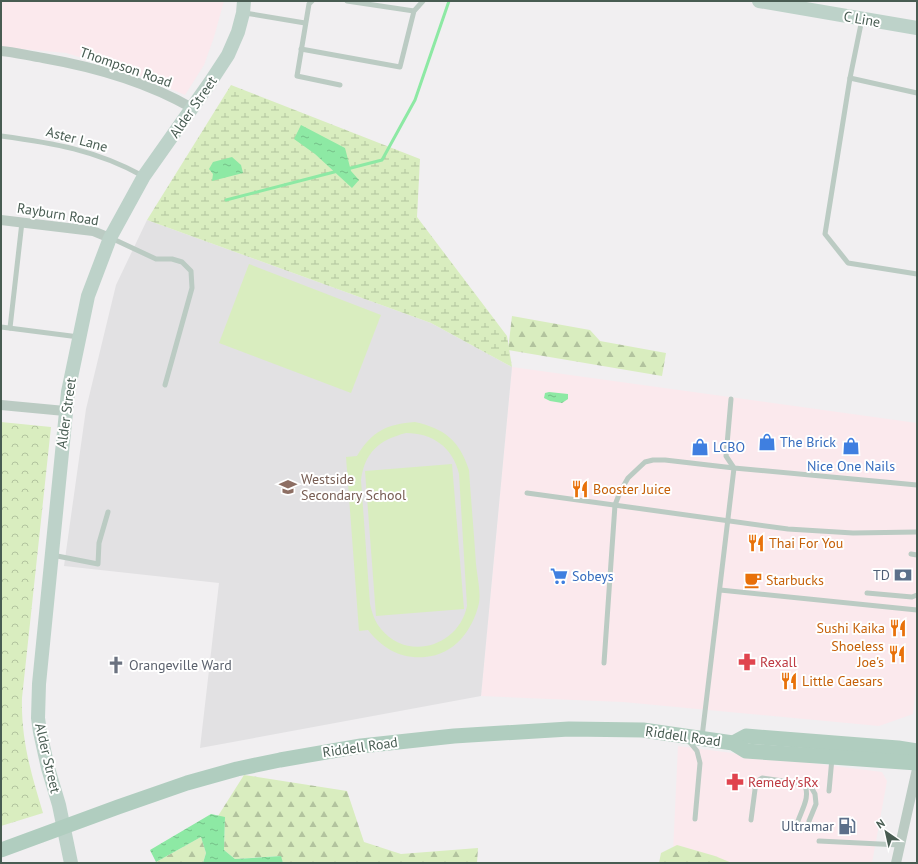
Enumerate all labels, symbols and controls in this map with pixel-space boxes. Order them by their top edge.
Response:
street label: C Line [842,7,882,31]
street label: Thompson Road [78,43,174,91]
street label: Alder Street [165,72,221,141]
street label: Aster Lane [44,122,110,156]
street label: Rayburn Road [16,199,100,229]
street label: Alder Street [52,376,80,449]
shop icon: The Brick [757,432,777,452]
place label: The Brick [780,433,836,451]
shop icon: Nice One Nails [841,436,861,456]
shop icon: LCBO [690,437,710,457]
place label: LCBO [713,438,745,456]
place label: Nice One Nails [807,457,895,475]
place label: Westside Secondary School [301,470,406,504]
school or university icon: Westside Secondary School [278,477,298,497]
restaurant icon: Booster Juice [570,479,590,499]
place label: Booster Juice [593,480,671,498]
restaurant icon: Thai For You [746,533,766,553]
place label: Thai For You [769,534,843,552]
bank icon: TD [893,565,913,585]
supermarket icon: Sobeys [549,566,569,586]
place label: TD [873,566,890,584]
place label: Sobeys [572,567,614,585]
cafe icon: Starbucks [743,570,763,590]
place label: Starbucks [766,571,824,589]
restaurant icon: Sushi Kaika [888,618,908,638]
place label: Sushi Kaika [816,619,885,637]
place label: Shoeless Joe's [831,637,884,671]
restaurant icon: Shoeless Joe's [887,644,907,664]
pharmacy icon: Rexall [737,652,757,672]
place label: Rexall [760,653,797,671]
church icon: Orangeville Ward [106,655,126,675]
place label: Orangeville Ward [129,656,232,674]
restaurant icon: Little Caesars [779,671,799,691]
place label: Little Caesars [802,672,883,690]
street label: Alder Street [31,721,65,795]
street label: Riddell Road [644,722,722,750]
street label: Riddell Road [321,733,399,761]
pharmacy icon: Remedy'sRx [725,772,745,792]
place label: Remedy'sRx [748,773,818,791]
north arrow [866,812,906,852]
fuel station icon: Ultramar [837,816,857,836]
text: N [873,816,887,832]
place label: Ultramar [781,817,834,835]

